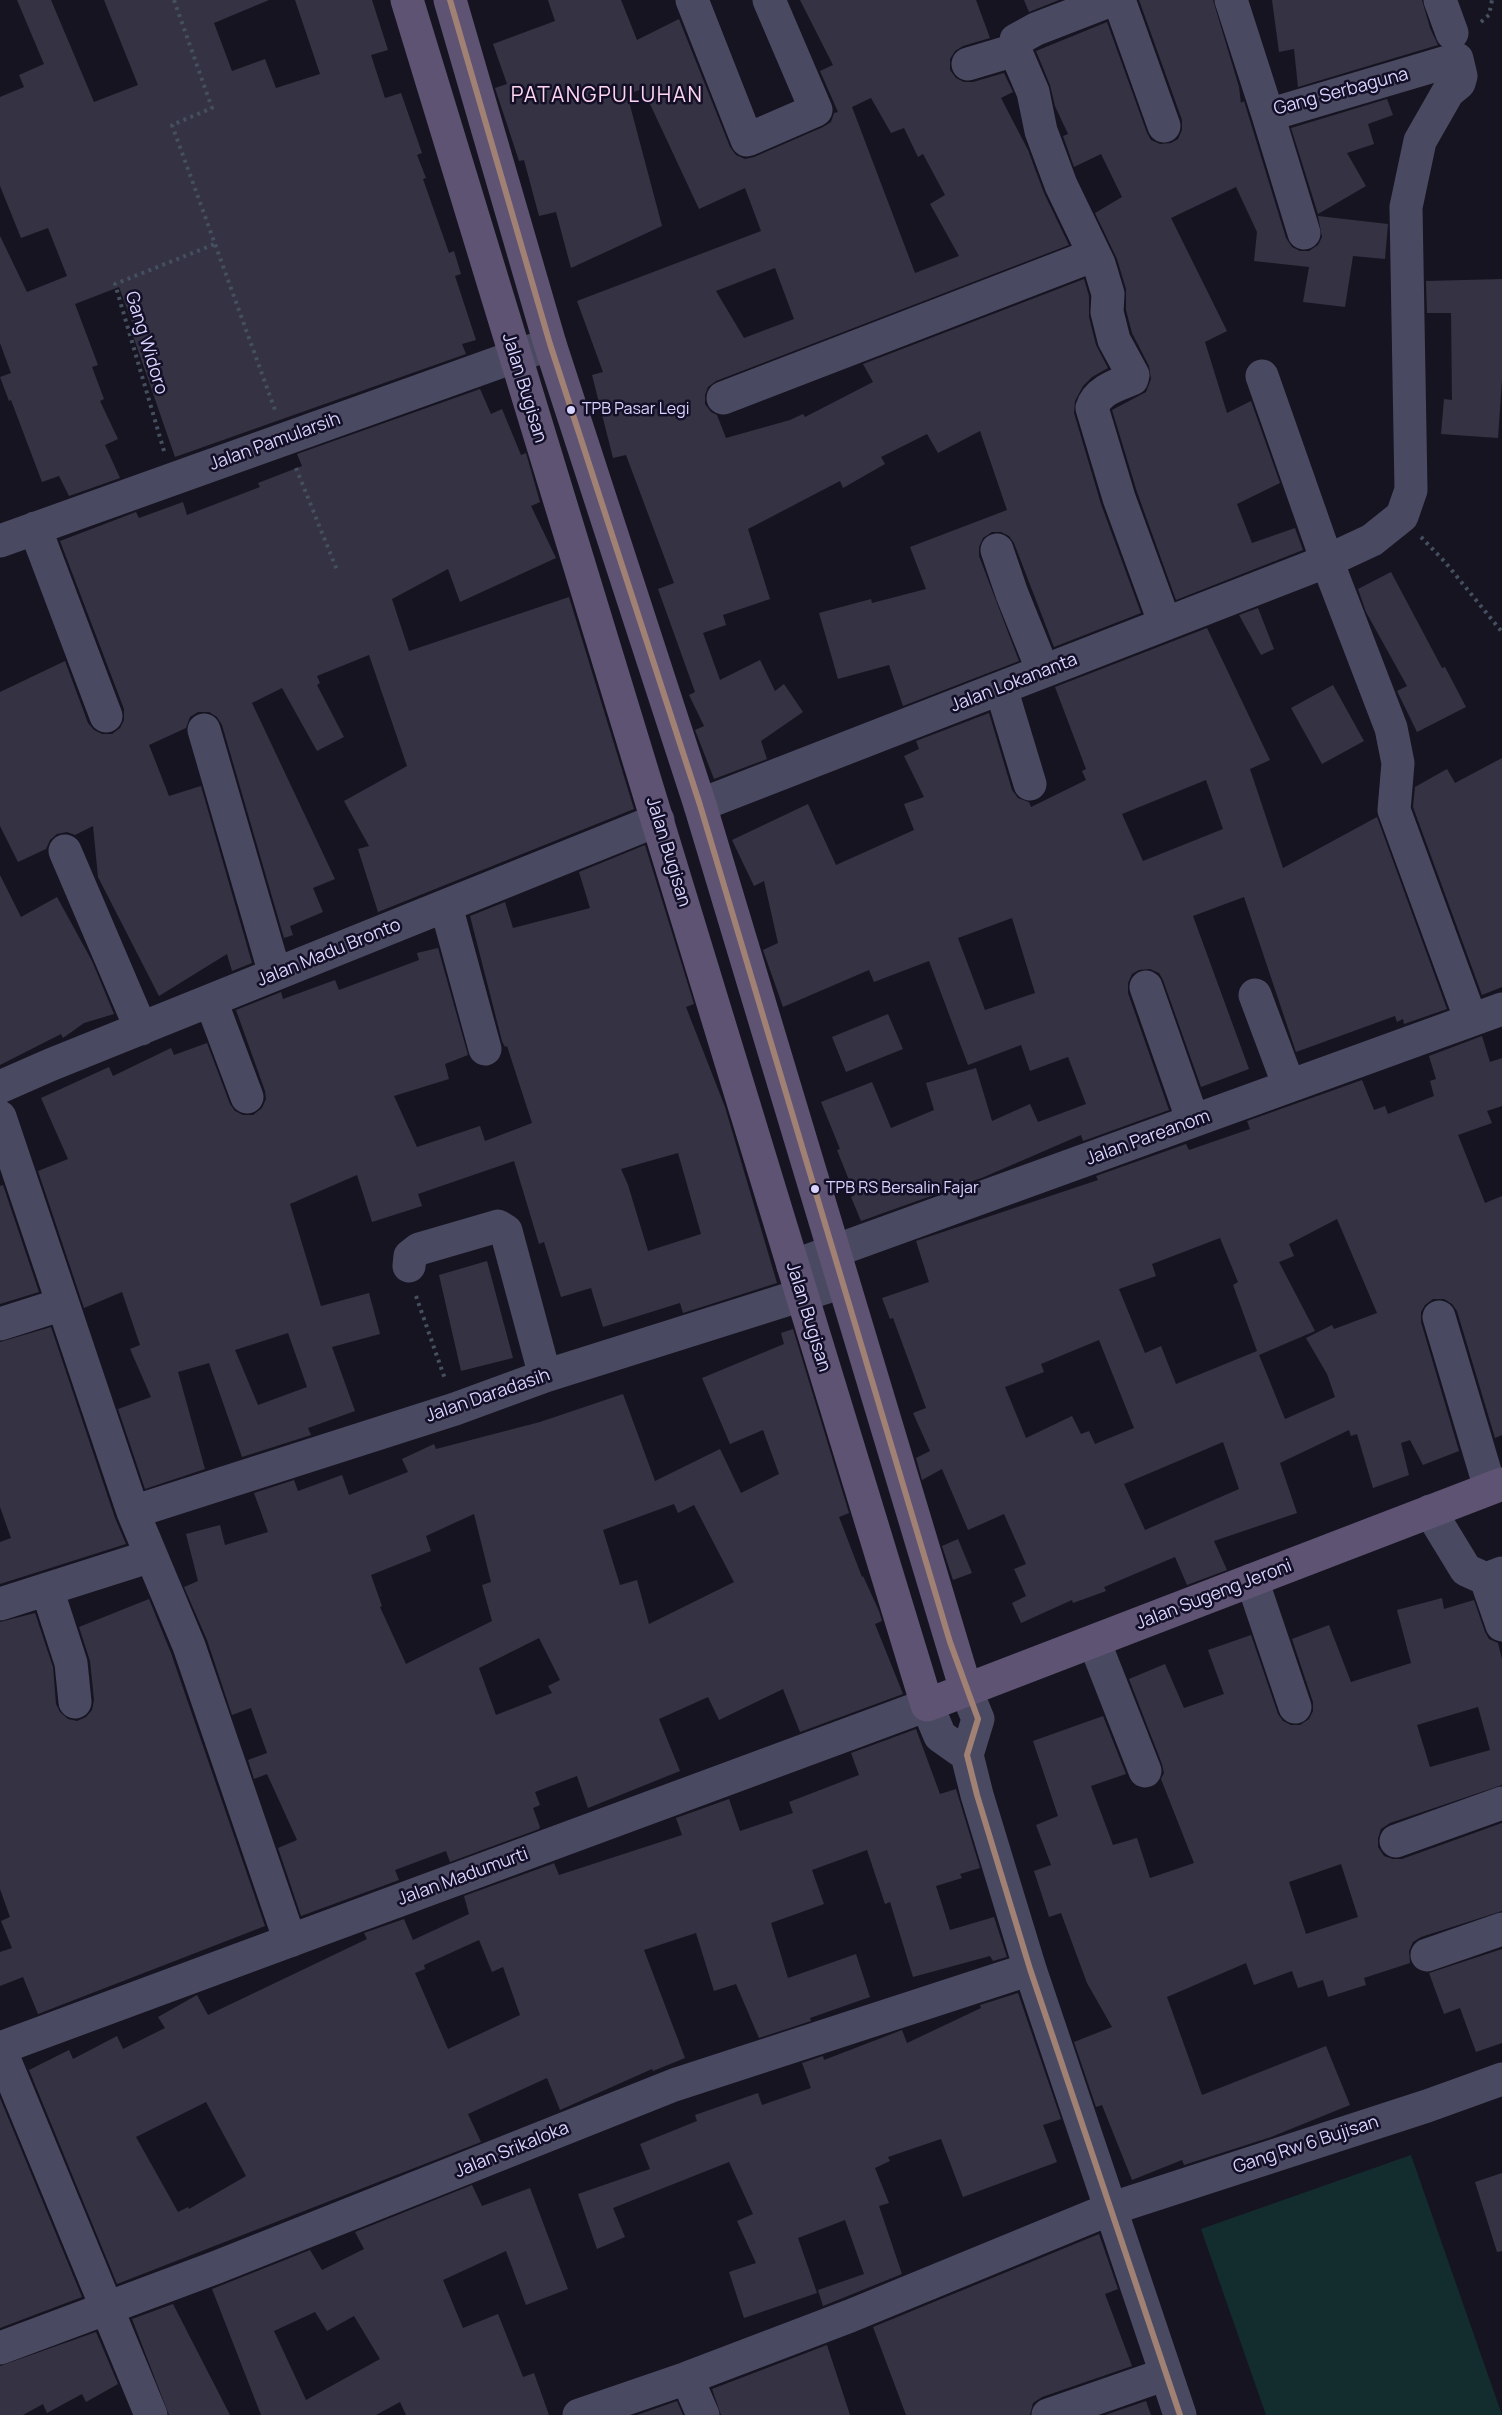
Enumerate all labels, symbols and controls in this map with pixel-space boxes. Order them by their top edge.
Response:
street label: Gang Serbaguna [1271,64,1411,120]
district label: PATANGPULUHAN [511,83,703,109]
street label: Gang Widoro [120,289,172,397]
street label: Jalan Bugisan [497,331,551,445]
place label: TPB Pasar Legi [582,400,689,420]
marker: TPB Pasar Legi [565,404,577,416]
street label: Jalan Pamularsih [207,408,343,476]
street label: Jalan Lokananta [947,649,1081,717]
street label: Jalan Bugisan [641,795,695,909]
street label: Jalan Madu Bronto [254,914,404,992]
street label: Jalan Pareanom [1083,1106,1213,1170]
place label: TPB RS Bersalin Fajar [826,1179,979,1199]
marker: TPB RS Bersalin Fajar [809,1183,821,1195]
street label: Jalan Bugisan [781,1260,835,1374]
street label: Jalan Daradasih [423,1365,553,1427]
street label: Jalan Sugeng Jeroni [1133,1555,1295,1635]
street label: Jalan Madumurti [395,1843,531,1911]
street label: Gang Rw 6 Bujisan [1231,2111,1381,2179]
street label: Jalan Srikaloka [452,2117,572,2183]

